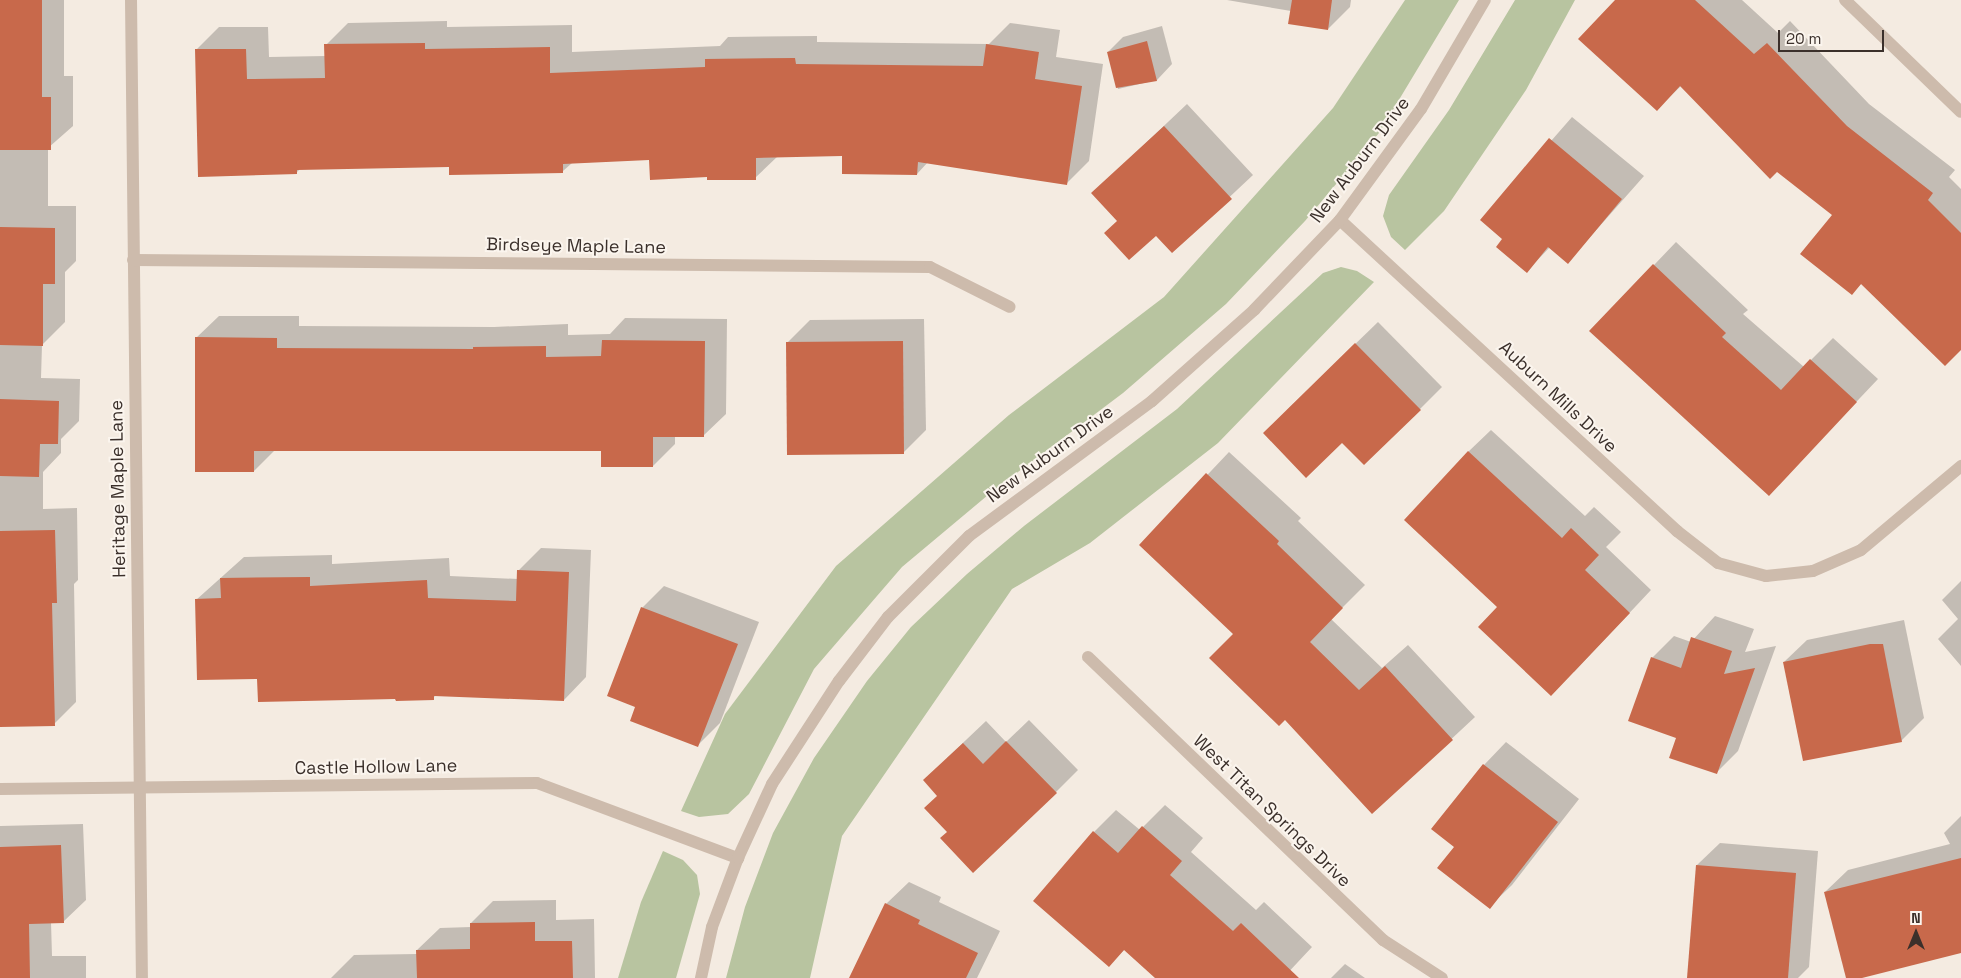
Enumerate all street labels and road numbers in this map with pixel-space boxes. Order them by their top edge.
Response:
street label: New Auburn Drive [1306,93,1414,227]
street label: Birdseye Maple Lane [486,234,666,258]
street label: Auburn Mills Drive [1495,337,1621,457]
street label: Heritage Maple Lane [106,400,130,578]
street label: New Auburn Drive [982,401,1118,507]
street label: West Titan Springs Drive [1189,730,1355,892]
street label: Castle Hollow Lane [294,755,458,779]

